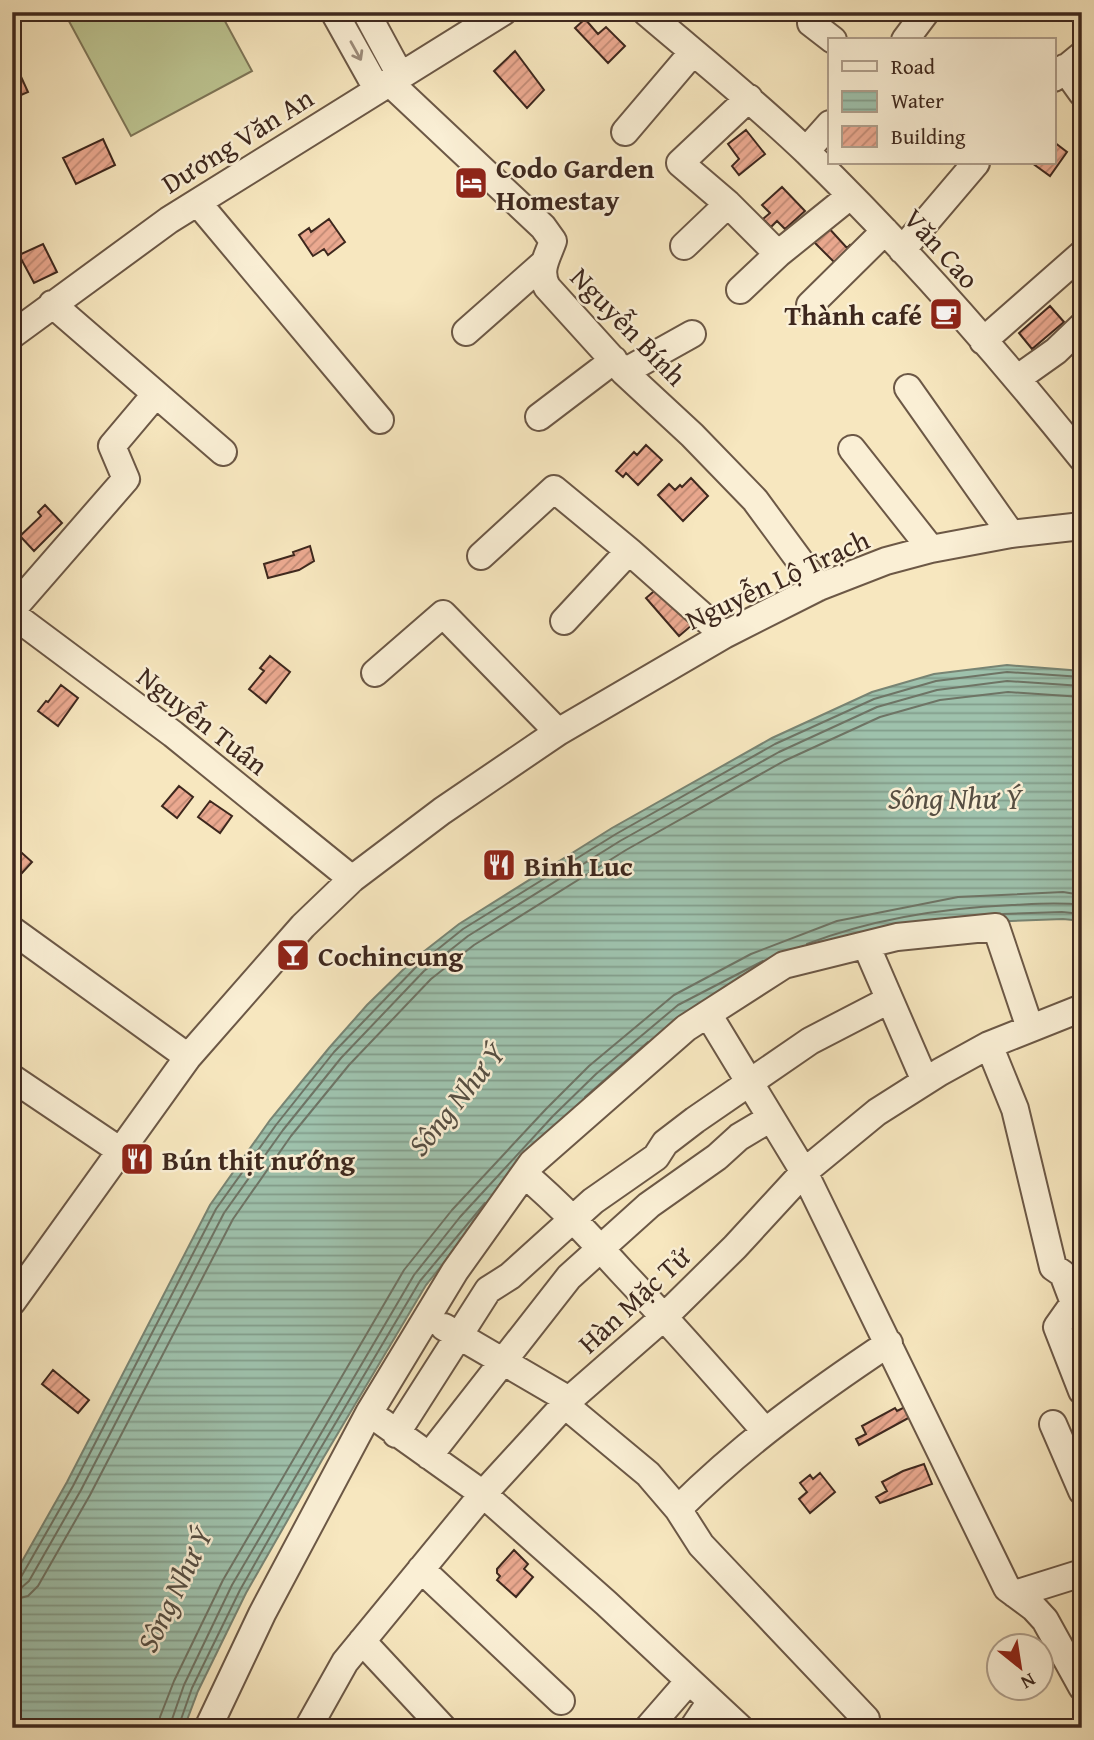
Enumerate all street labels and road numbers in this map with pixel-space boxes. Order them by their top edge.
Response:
street label: Dương Văn An [153,77,321,203]
street label: Văn Cao [895,199,989,297]
street label: Nguyễn Bính [562,257,697,395]
street label: Nguyễn Lộ Trạch [678,518,876,640]
street label: Nguyễn Tuân [129,656,277,784]
street label: Hàn Mặc Tử [568,1235,700,1362]

